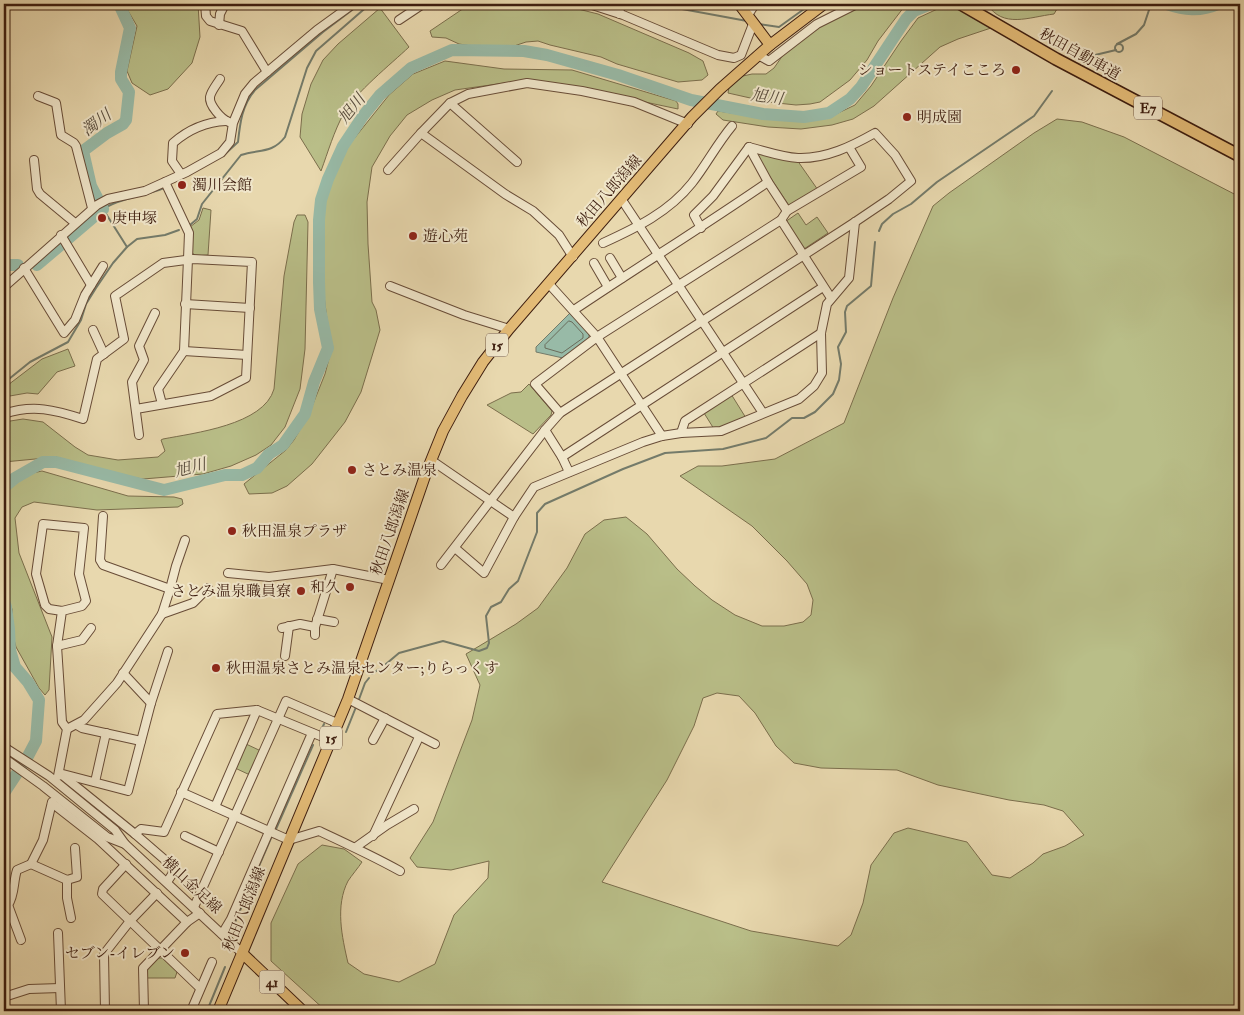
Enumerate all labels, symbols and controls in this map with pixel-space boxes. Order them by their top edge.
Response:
street label: 秋田自動車道 [1036,24,1124,85]
place label: ショートステイこころ [858,61,1006,80]
marker: ショートステイこころ [1010,64,1022,76]
water label: 旭川 [750,85,786,109]
water label: 旭川 [334,88,371,127]
road number: E7 [1134,96,1162,120]
water label: 濁川 [78,104,117,140]
place label: 明成園 [917,108,962,127]
marker: 明成園 [901,111,913,123]
street label: 秋田八郎潟線 [573,151,646,232]
place label: 濁川会館 [192,176,252,195]
marker: 濁川会館 [176,179,188,191]
place label: 庚申塚 [112,209,157,228]
marker: 庚申塚 [96,212,108,224]
place label: 遊心苑 [423,227,468,246]
marker: 遊心苑 [407,230,419,242]
road number: 15 [486,334,508,356]
water label: 旭川 [172,454,210,482]
place label: さとみ温泉 [362,461,437,480]
marker: さとみ温泉 [346,464,358,476]
street label: 秋田八郎潟線 [367,487,414,578]
place label: 秋田温泉プラザ [242,522,347,541]
marker: 秋田温泉プラザ [226,525,238,537]
place label: 和久 [310,578,340,597]
marker: 和久 [344,581,356,593]
place label: さとみ温泉職員寮 [171,582,291,601]
marker: さとみ温泉職員寮 [295,585,307,597]
place label: 秋田温泉さとみ温泉センター;りらっくす [226,659,499,678]
marker: 秋田温泉さとみ温泉センター;りらっくす [210,662,222,674]
road number: 15 [320,726,342,750]
street label: 横山金足線 [158,853,226,918]
street label: 秋田八郎潟線 [219,864,270,954]
place label: セブン-イレブン [65,944,175,963]
marker: セブン-イレブン [179,947,191,959]
road number: 41 [260,970,284,994]

